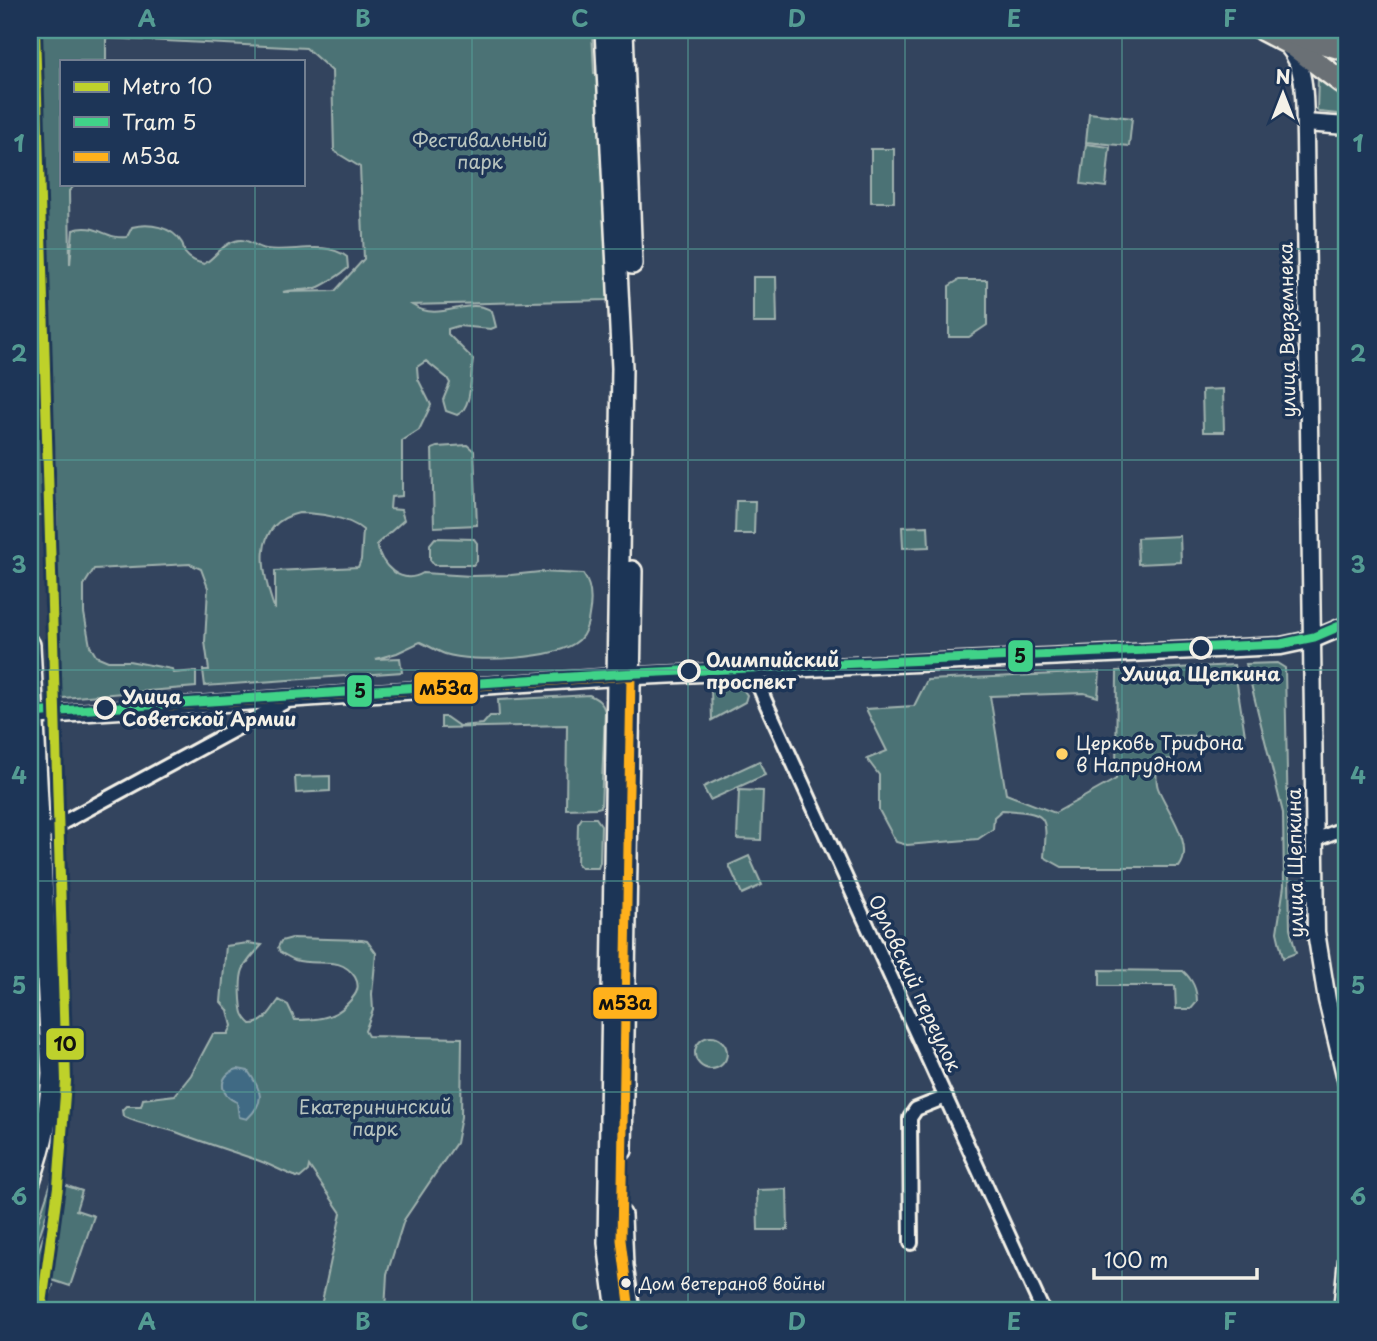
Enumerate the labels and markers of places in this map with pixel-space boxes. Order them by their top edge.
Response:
marker: Улица Щепкина [1190,637,1212,659]
place label: Олимпийский проспект [706,645,839,695]
place label: Улица Щепкина [1121,659,1280,687]
marker: Олимпийский проспект [678,660,700,682]
place label: Улица Советской Армии [121,682,297,732]
marker: Улица Советской Армии [94,697,116,719]
place label: Церковь Трифона в Напрудном [1076,728,1243,778]
marker: Церковь Трифона в Напрудном [1054,746,1070,762]
place label: Дом ветеранов войны [638,1270,826,1296]
marker: Дом ветеранов войны [619,1276,633,1290]

